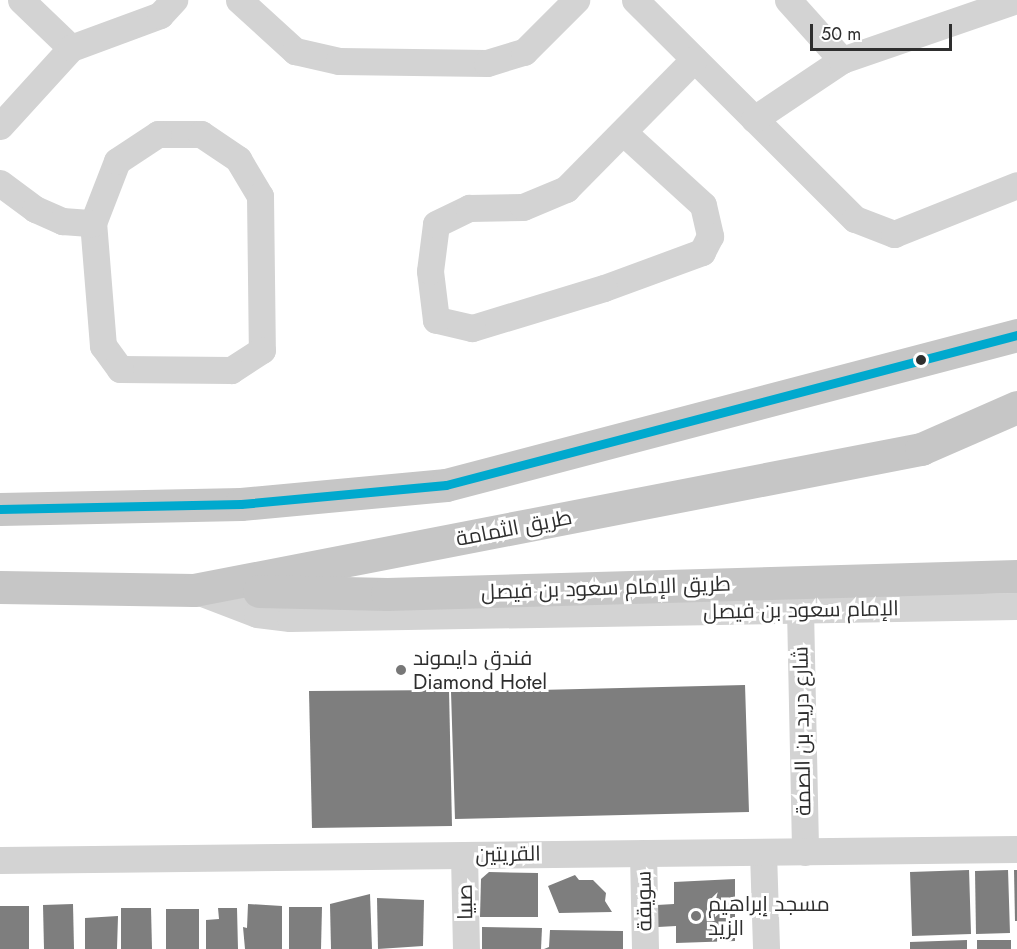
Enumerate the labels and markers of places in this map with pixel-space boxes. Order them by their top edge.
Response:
unlabelled marker [915,354,927,366]
place label: فندق دايموند Diamond Hotel [413,645,547,695]
marker: فندق دايموند Diamond Hotel [394,663,408,677]
place label: مسجد إبراهيم الزيد [708,891,830,941]
marker: مسجد إبراهيم الزيد [689,909,703,923]

